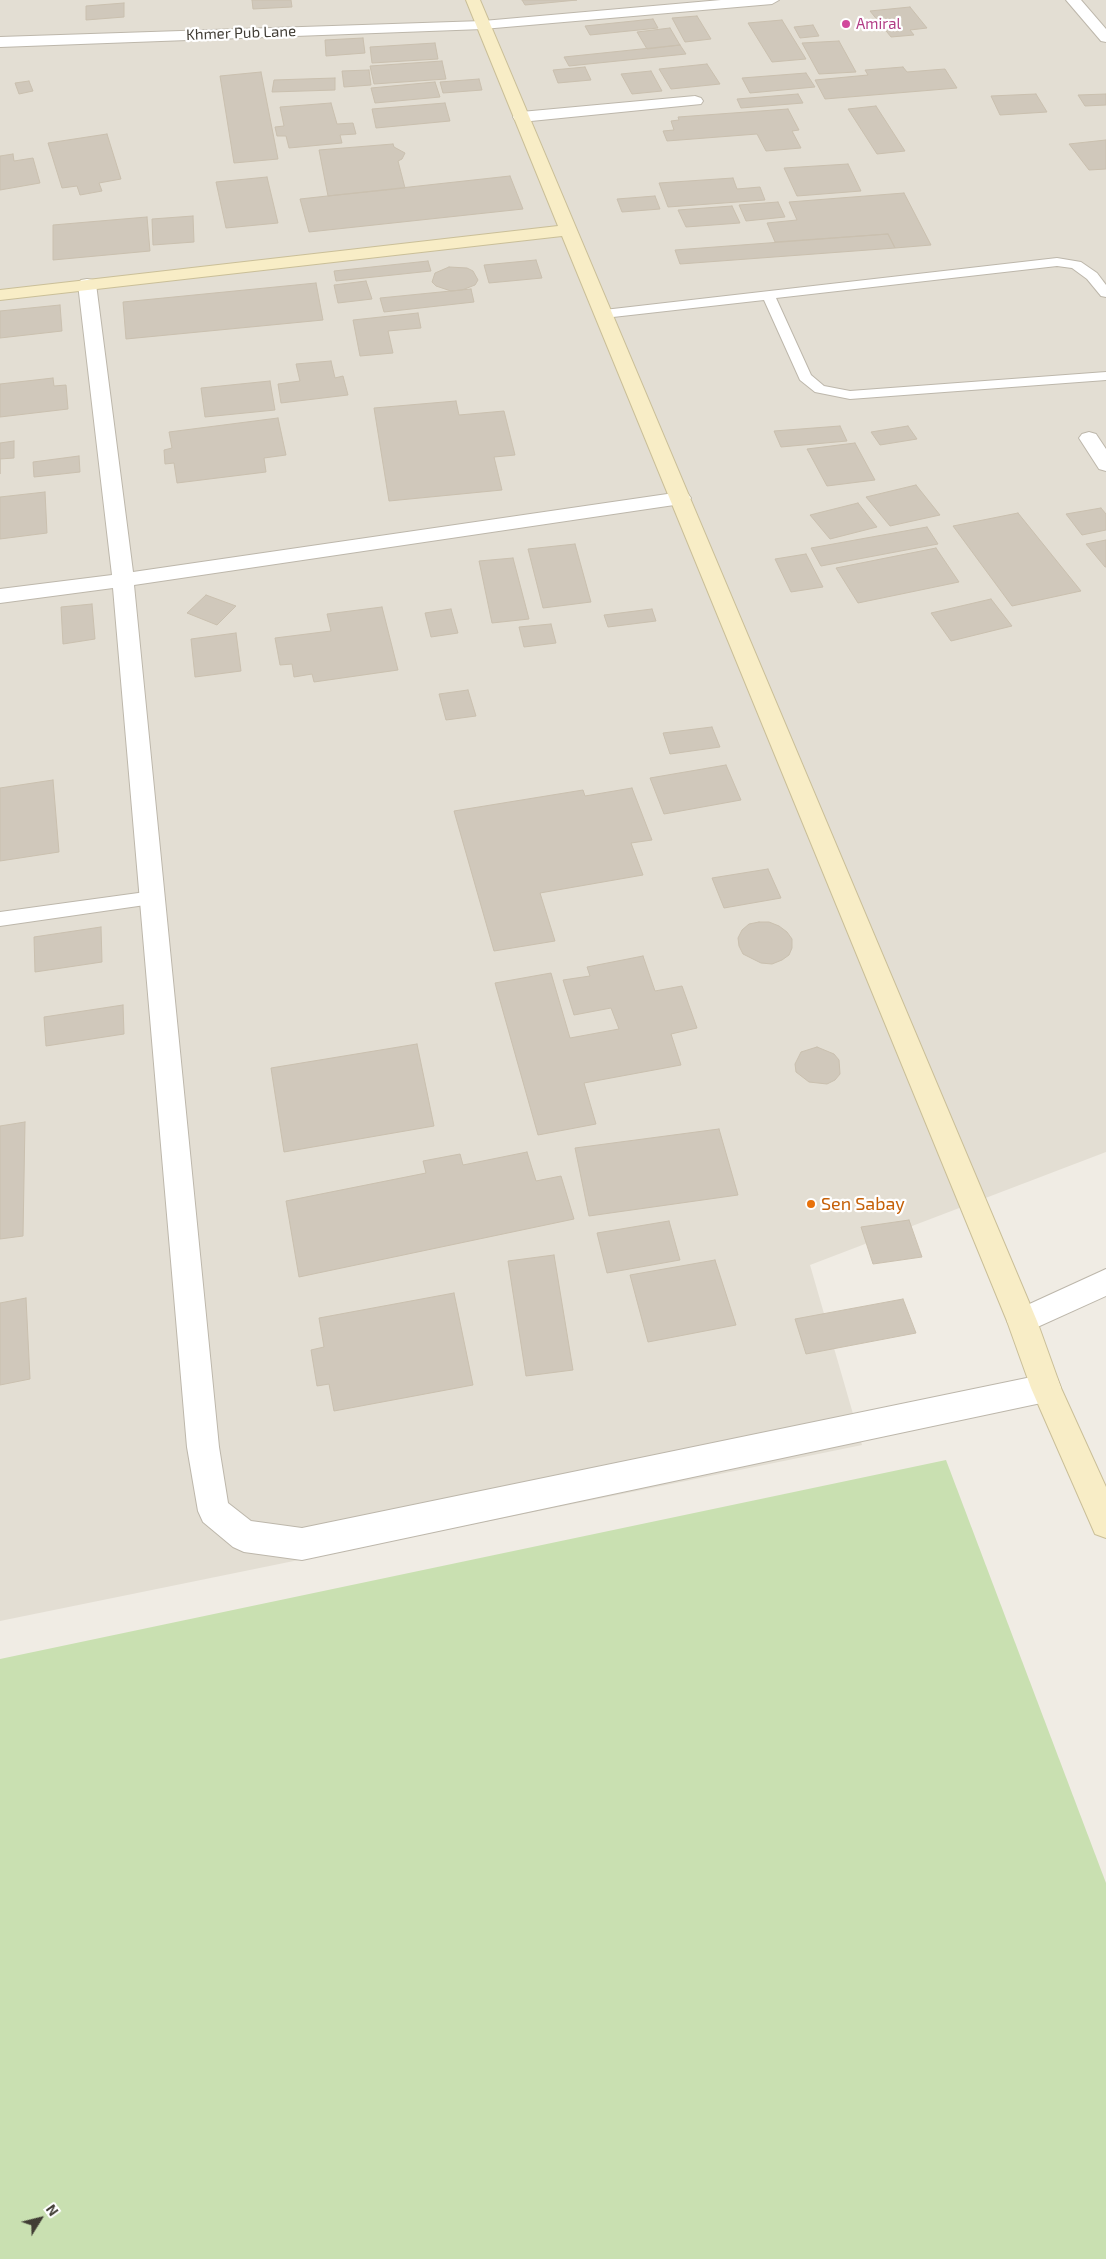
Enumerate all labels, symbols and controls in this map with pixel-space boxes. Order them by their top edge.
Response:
place label: Amiral [856,15,901,33]
marker: Amiral [840,18,852,30]
street label: Khmer Pub Lane [186,22,296,44]
place label: Sen Sabay [821,1193,905,1215]
marker: Sen Sabay [805,1198,817,1210]
north arrow [15,2194,65,2244]
text: N [43,2201,62,2219]

